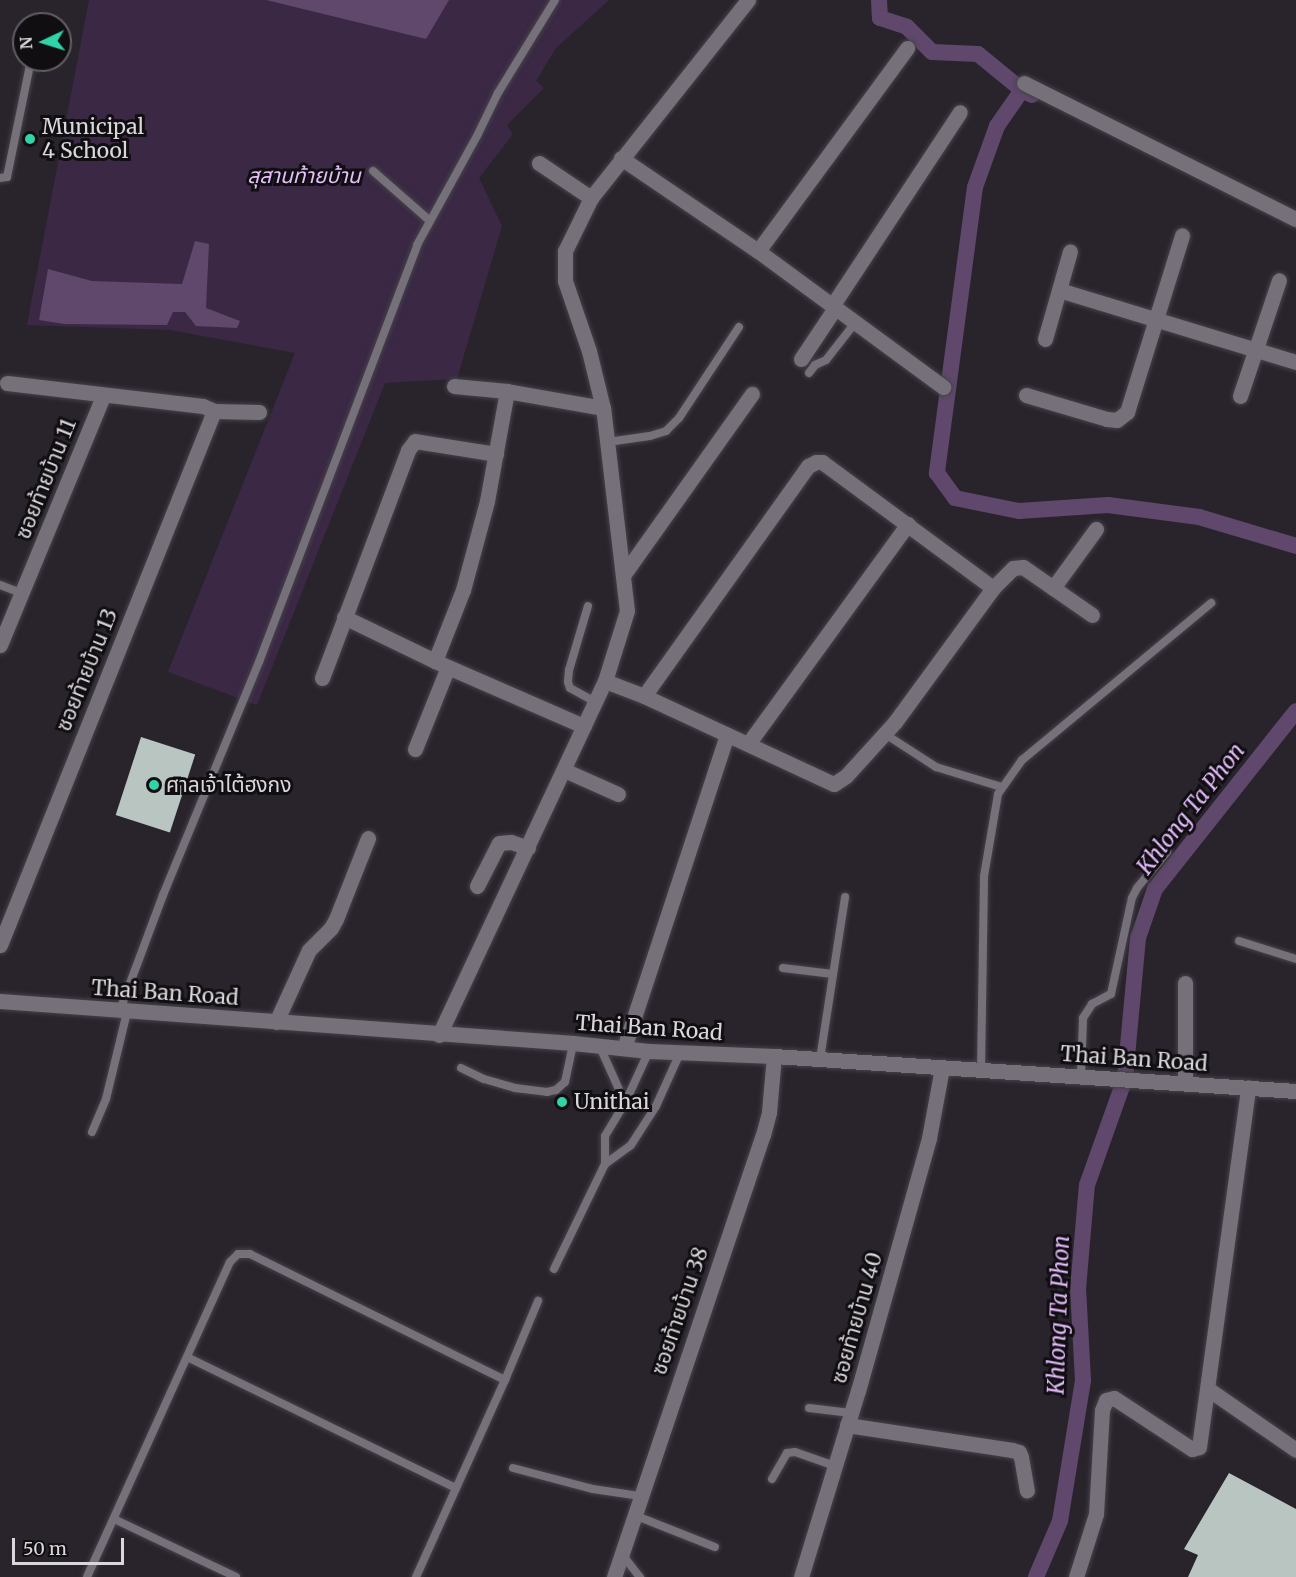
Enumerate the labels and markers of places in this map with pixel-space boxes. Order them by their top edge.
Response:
place label: Municipal 4 School [42,114,144,164]
marker: Municipal 4 School [23,132,37,146]
place label: ศาลเจ้าไต้ฮงกง [166,772,291,798]
marker: ศาลเจ้าไต้ฮงกง [147,778,161,792]
place label: Unithai [574,1089,650,1115]
marker: Unithai [555,1095,569,1109]

